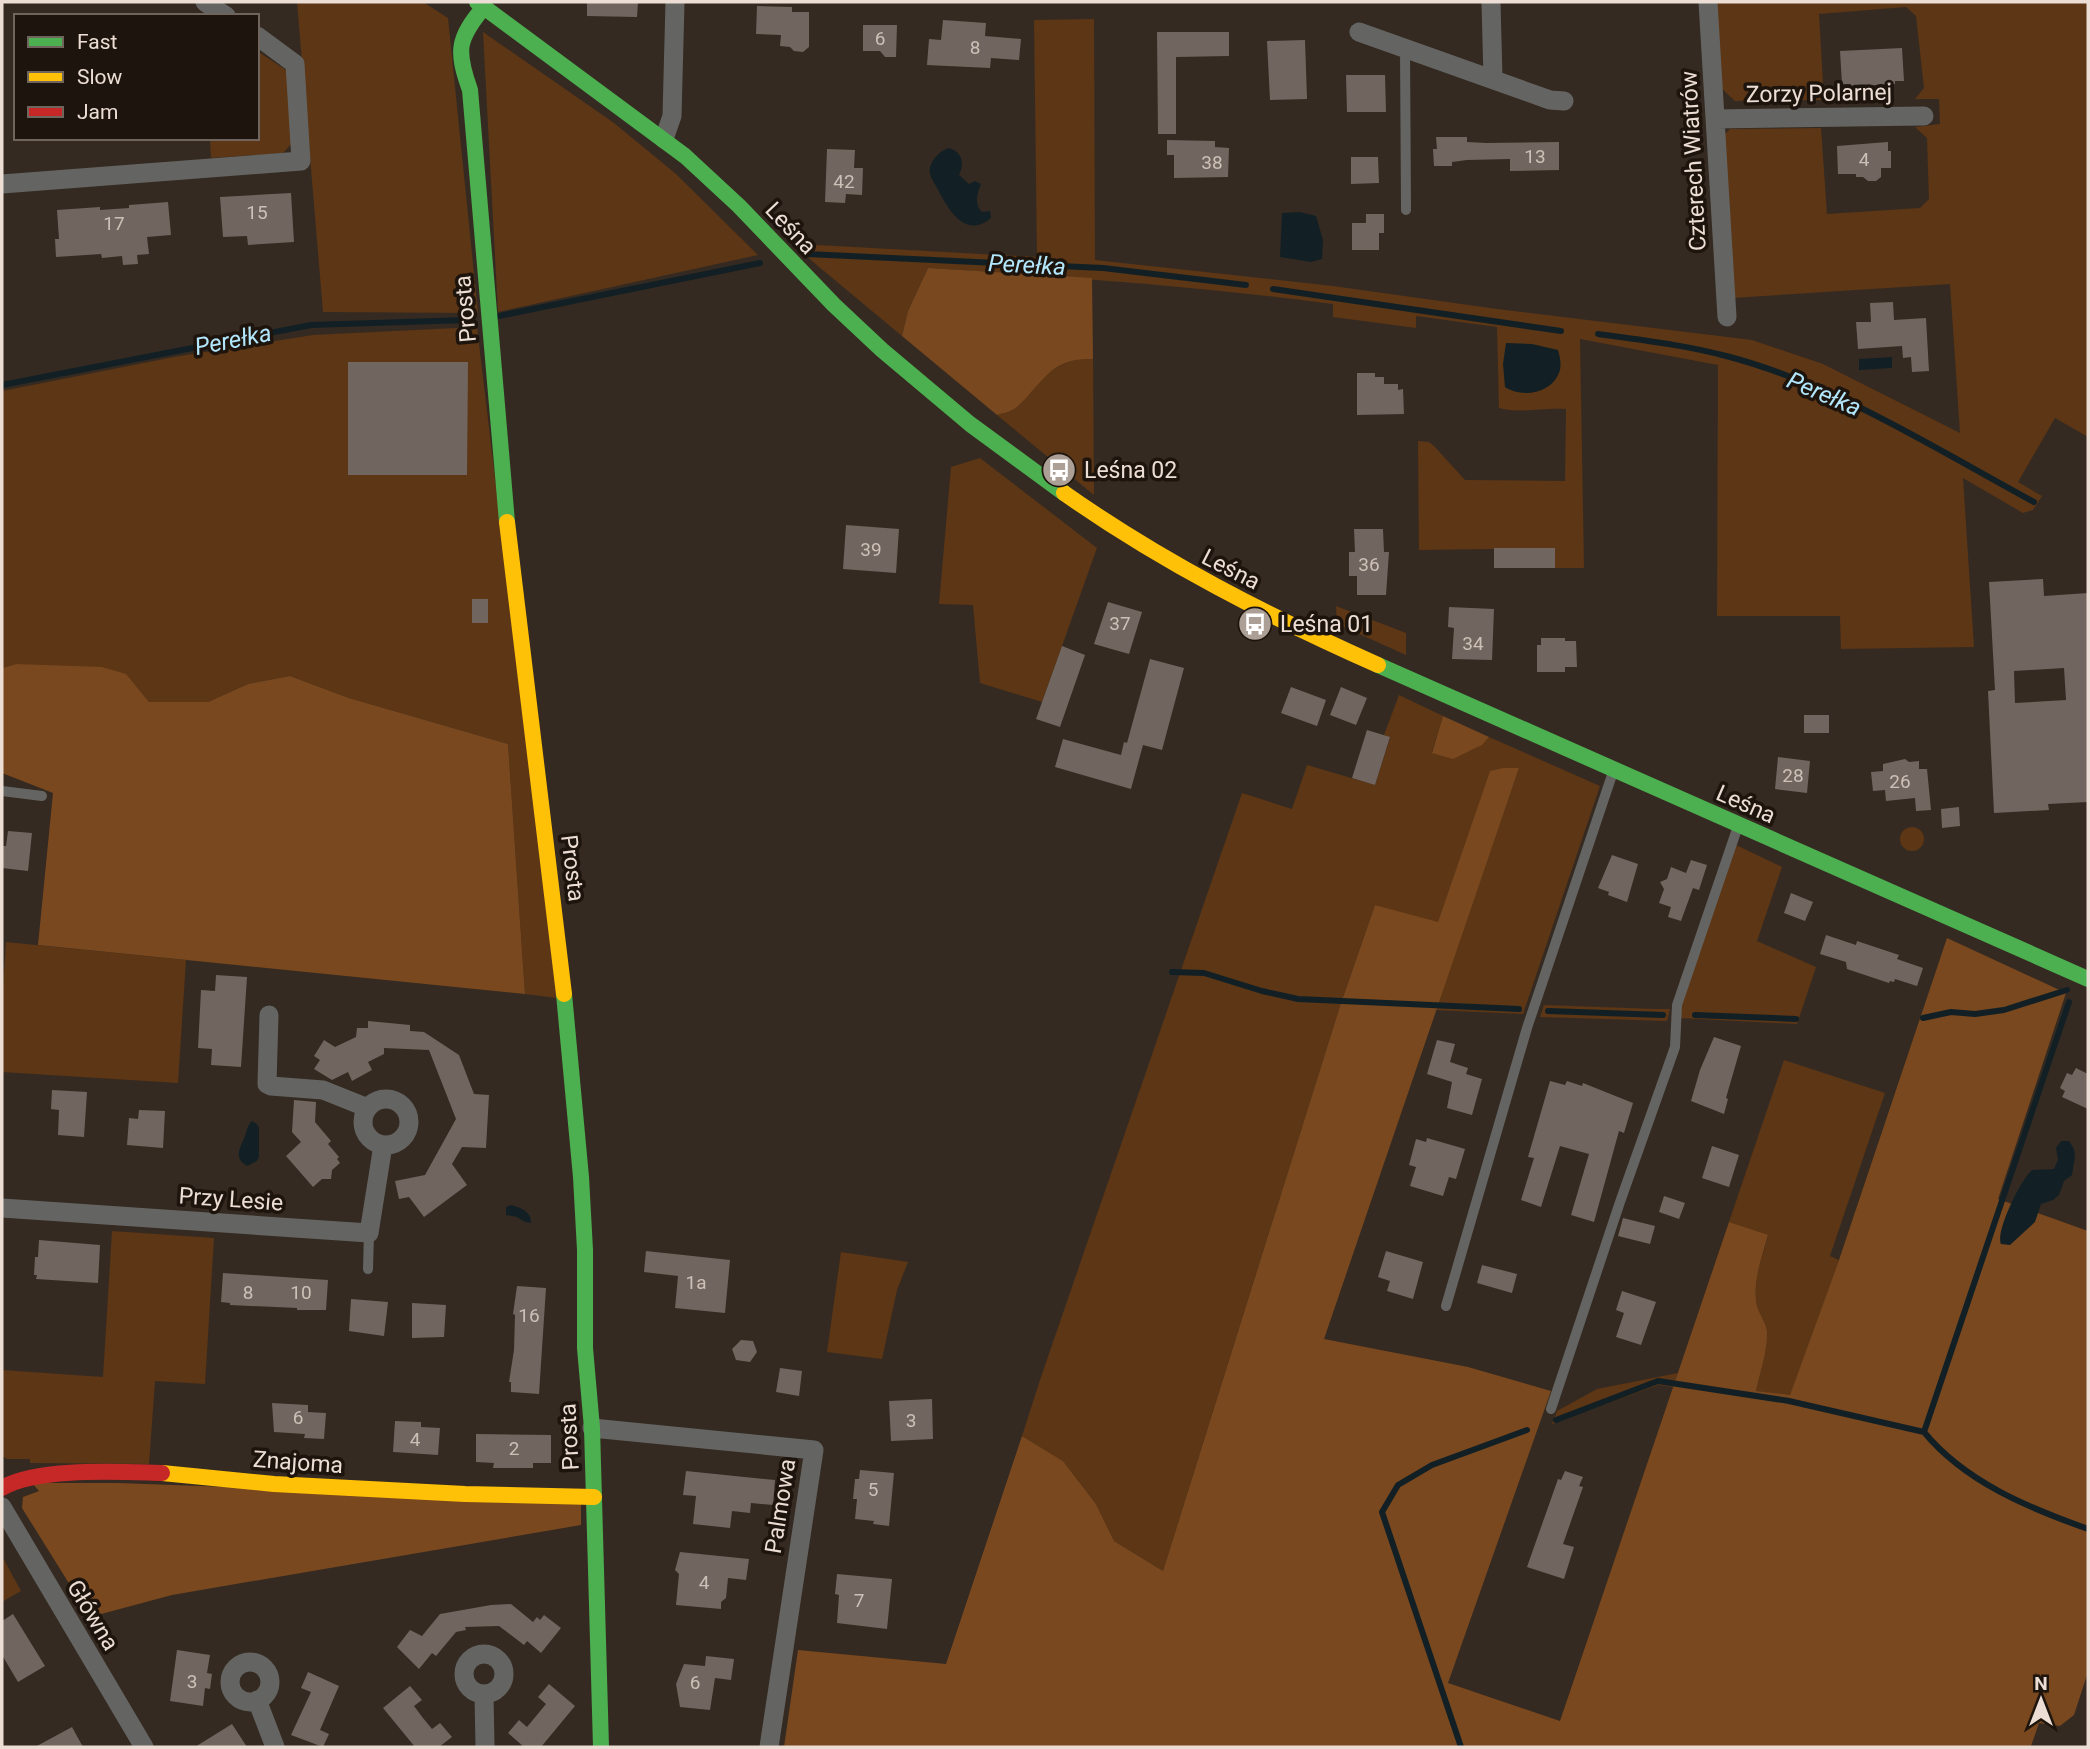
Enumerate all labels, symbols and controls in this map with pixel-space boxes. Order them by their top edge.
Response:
legend [14,14,259,140]
house number: 6 [875,27,885,50]
text: Fast [77,30,118,54]
house number: 8 [970,36,980,59]
text: Slow [77,65,123,89]
street label: Czterech Wiatrów [1675,70,1712,252]
street label: Zorzy Polarnej [1746,79,1892,108]
text: Jam [77,100,118,124]
house number: 13 [1524,145,1546,168]
house number: 4 [1859,148,1870,171]
house number: 38 [1201,151,1223,174]
house number: 42 [833,170,855,193]
street label: Leśna [760,197,822,260]
house number: 15 [246,201,268,224]
house number: 17 [103,212,125,235]
water label: Perełka [988,249,1066,281]
street label: Prosta [449,274,482,344]
water label: Perełka [192,319,274,361]
water label: Perełka [1783,366,1865,422]
bus stop icon: Leśna 02 [1040,451,1078,489]
place label: Leśna 02 [1084,457,1177,484]
house number: 39 [860,538,882,561]
street label: Leśna [1197,543,1264,595]
house number: 36 [1358,553,1380,576]
bus stop icon: Leśna 01 [1236,605,1274,643]
place label: Leśna 01 [1280,611,1373,638]
house number: 37 [1109,612,1131,635]
house number: 34 [1462,632,1484,655]
house number: 28 [1782,764,1804,787]
house number: 26 [1889,770,1911,793]
street label: Leśna [1712,780,1779,829]
street label: Prosta [555,833,590,903]
street label: Przy Lesie [178,1182,284,1217]
house number: 1a [685,1271,707,1294]
house number: 8 [243,1281,253,1304]
house number: 10 [290,1281,312,1304]
house number: 16 [518,1304,540,1327]
street label: Prosta [554,1403,585,1471]
house number: 6 [293,1406,303,1429]
house number: 3 [906,1409,916,1432]
house number: 4 [410,1428,421,1451]
house number: 2 [509,1437,519,1460]
street label: Znajoma [252,1446,344,1479]
street label: Palmowa [760,1457,801,1555]
house number: 5 [868,1478,878,1501]
house number: 4 [699,1571,710,1594]
street label: Główna [61,1575,124,1655]
house number: 7 [854,1589,864,1612]
north arrow [2006,1665,2076,1735]
house number: 3 [187,1670,197,1693]
house number: 6 [690,1671,700,1694]
text: N [2034,1672,2048,1695]

